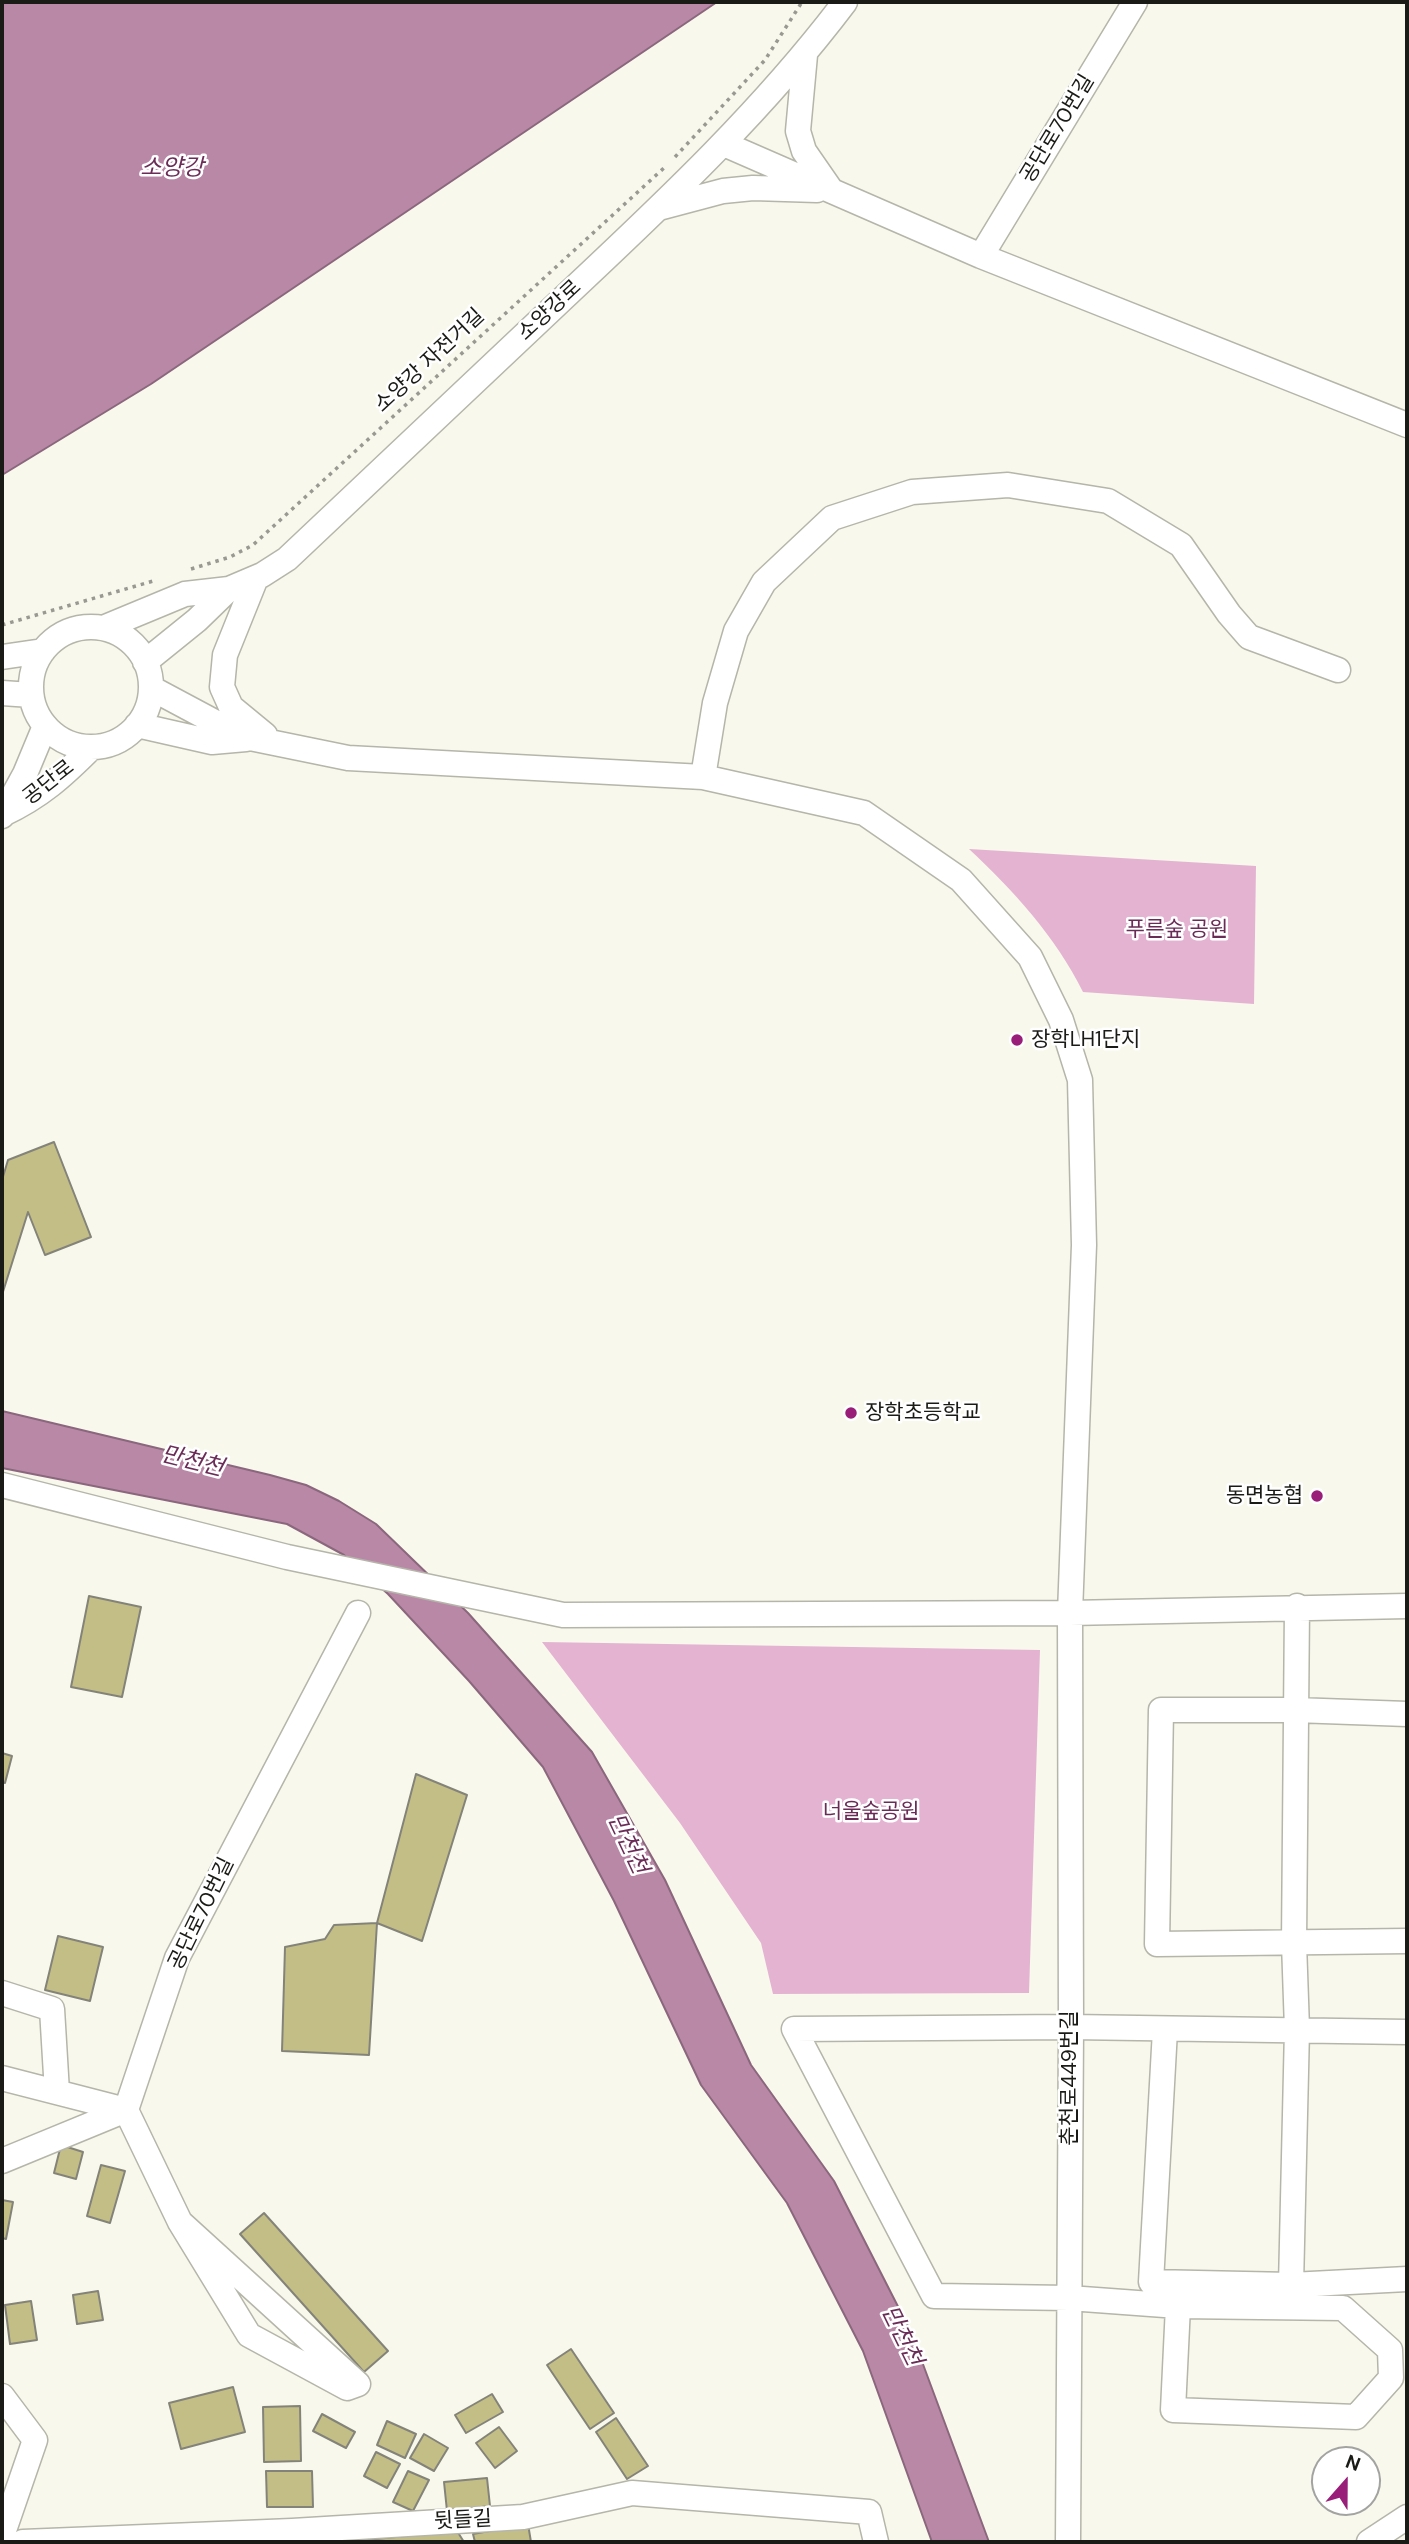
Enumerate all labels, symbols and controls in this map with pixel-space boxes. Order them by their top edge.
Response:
street label: 공단로70번길 [1016,70,1100,188]
water label: 소양강 [140,155,204,183]
street label: 소양강로 [513,275,587,347]
street label: 소양강 자전거길 [370,304,490,418]
street label: 공단로 [18,755,80,811]
park label: 푸른숲 공원 [1126,917,1228,943]
place label: 장학LH1단지 [1031,1027,1140,1053]
marker: 장학LH1단지 [1009,1032,1025,1048]
place label: 장학초등학교 [865,1400,981,1426]
marker: 장학초등학교 [843,1405,859,1421]
water label: 만천천 [158,1441,226,1483]
place label: 동면농협 [1226,1483,1303,1509]
marker: 동면농협 [1309,1488,1325,1504]
park label: 너울숲공원 [823,1799,919,1825]
water label: 만천천 [601,1809,653,1879]
street label: 공단로70번길 [164,1854,240,1974]
street label: 춘천로449번길 [1057,2010,1083,2146]
water label: 만천천 [875,2301,927,2371]
north arrow [1311,2446,1381,2516]
text: N [1342,2449,1364,2477]
street label: 뒷들길 [433,2507,493,2535]

